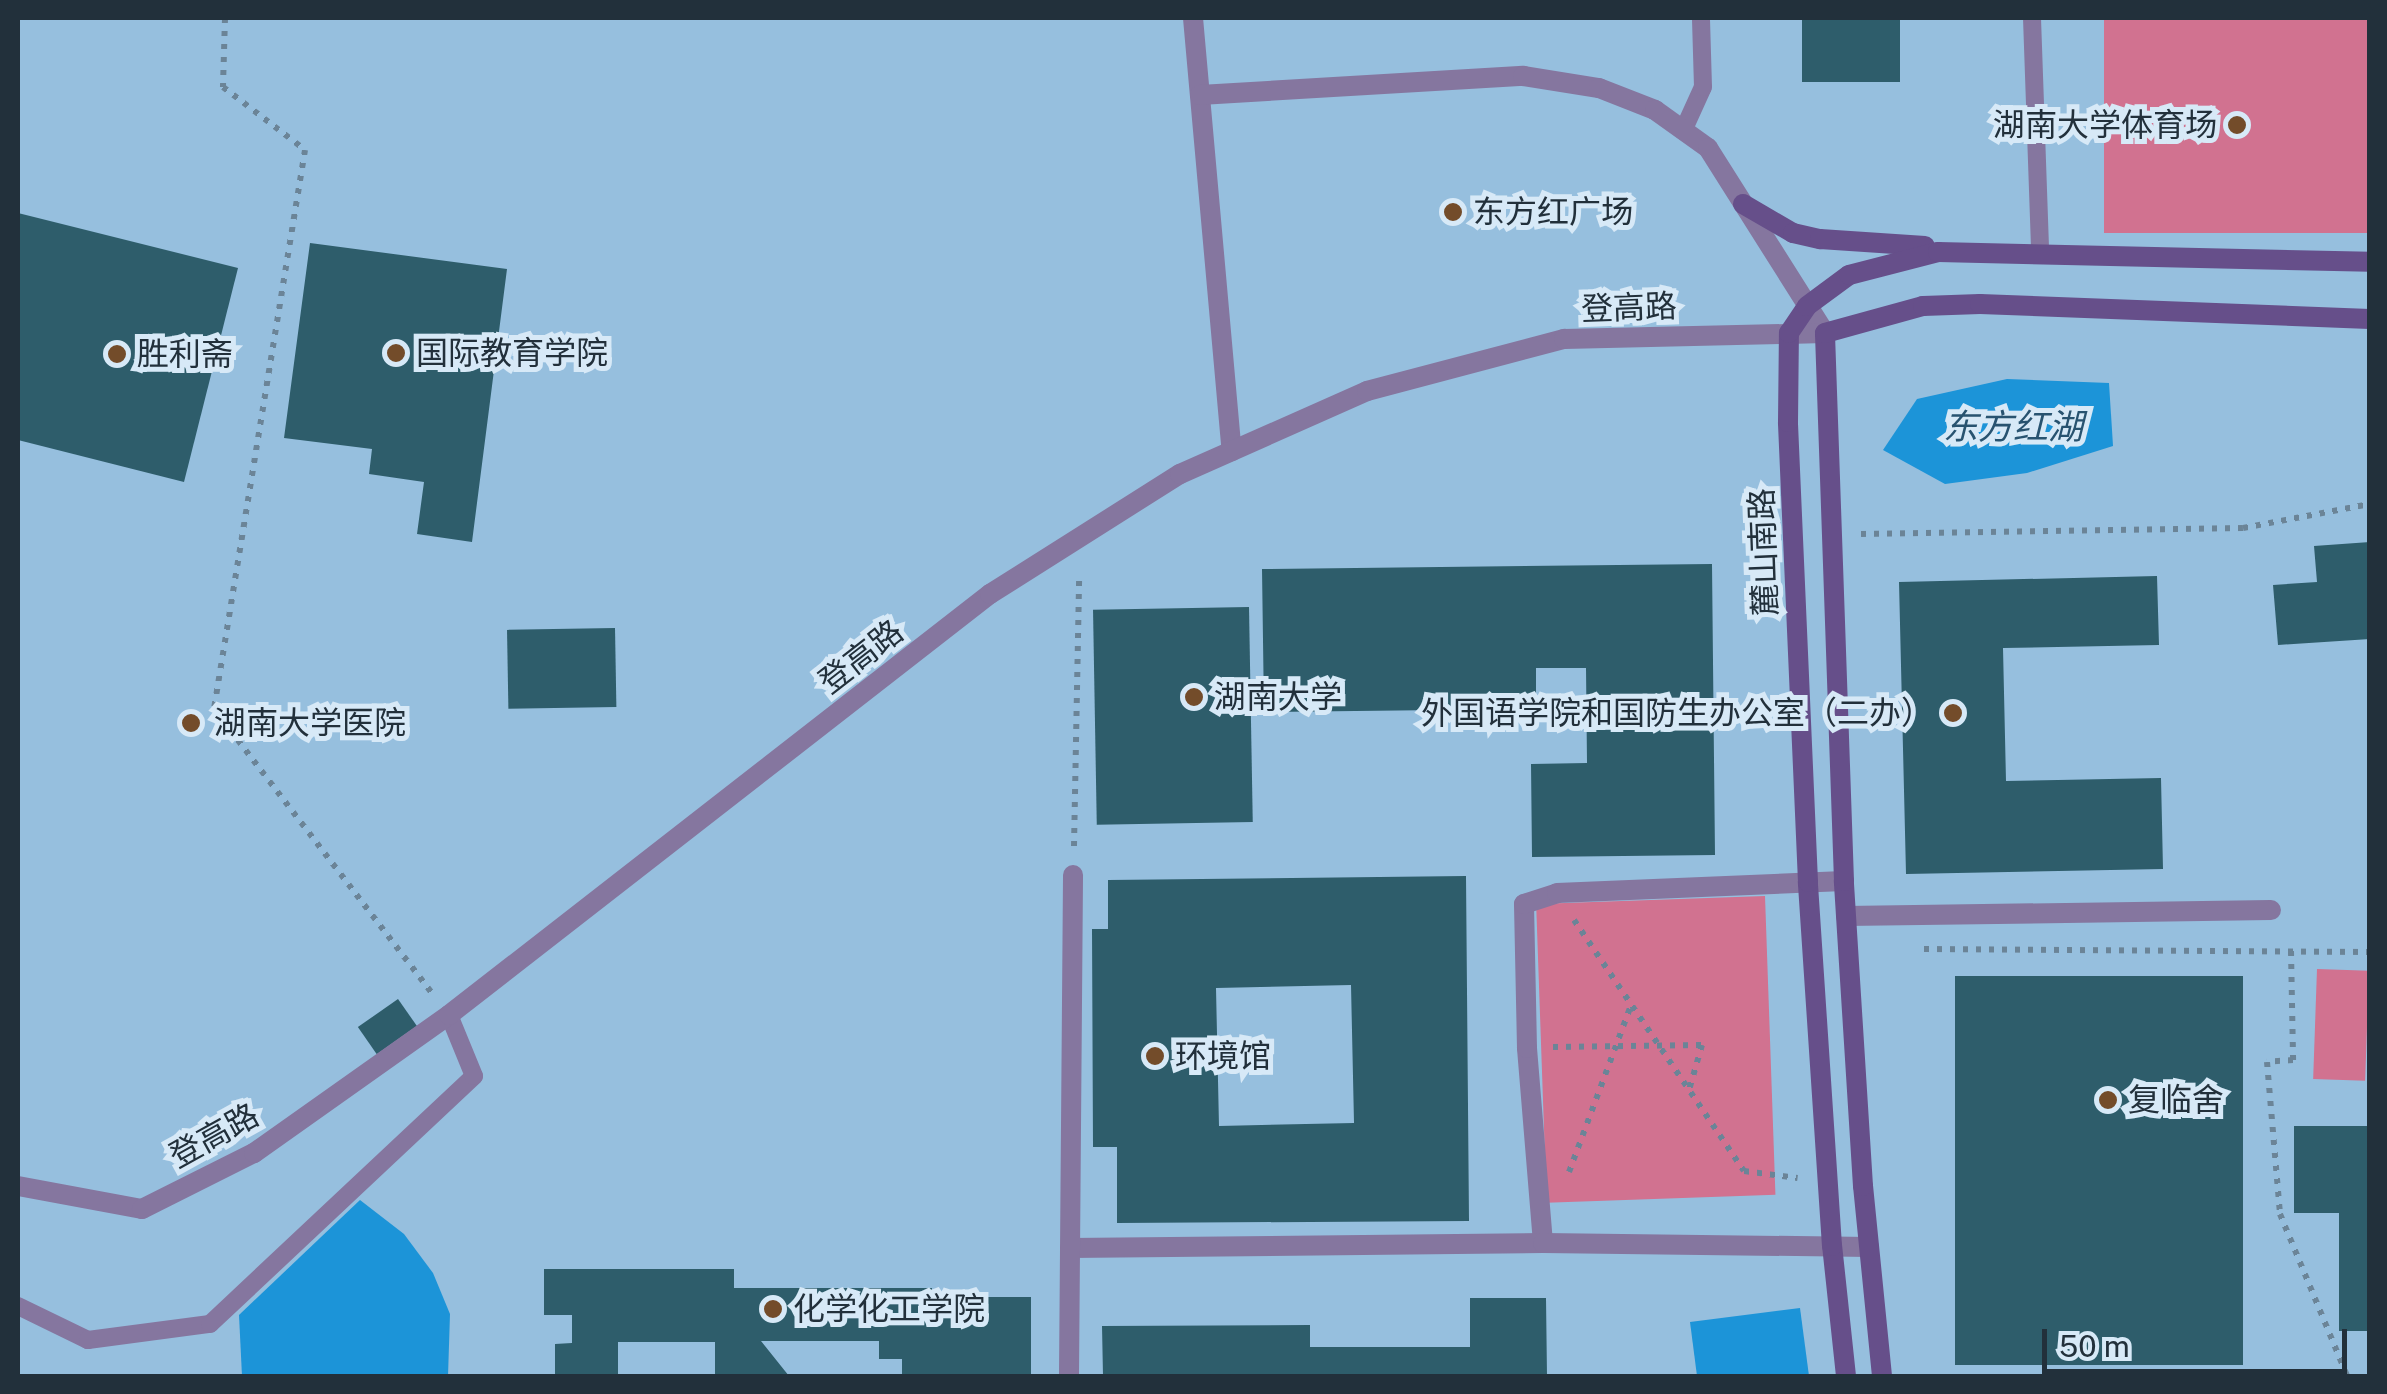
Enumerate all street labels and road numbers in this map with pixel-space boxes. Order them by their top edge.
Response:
street label: 登高路 [1580,287,1678,329]
street label: 麓山南路 [1743,487,1785,617]
street label: 登高路 [811,612,911,702]
street label: 登高路 [163,1096,265,1176]

